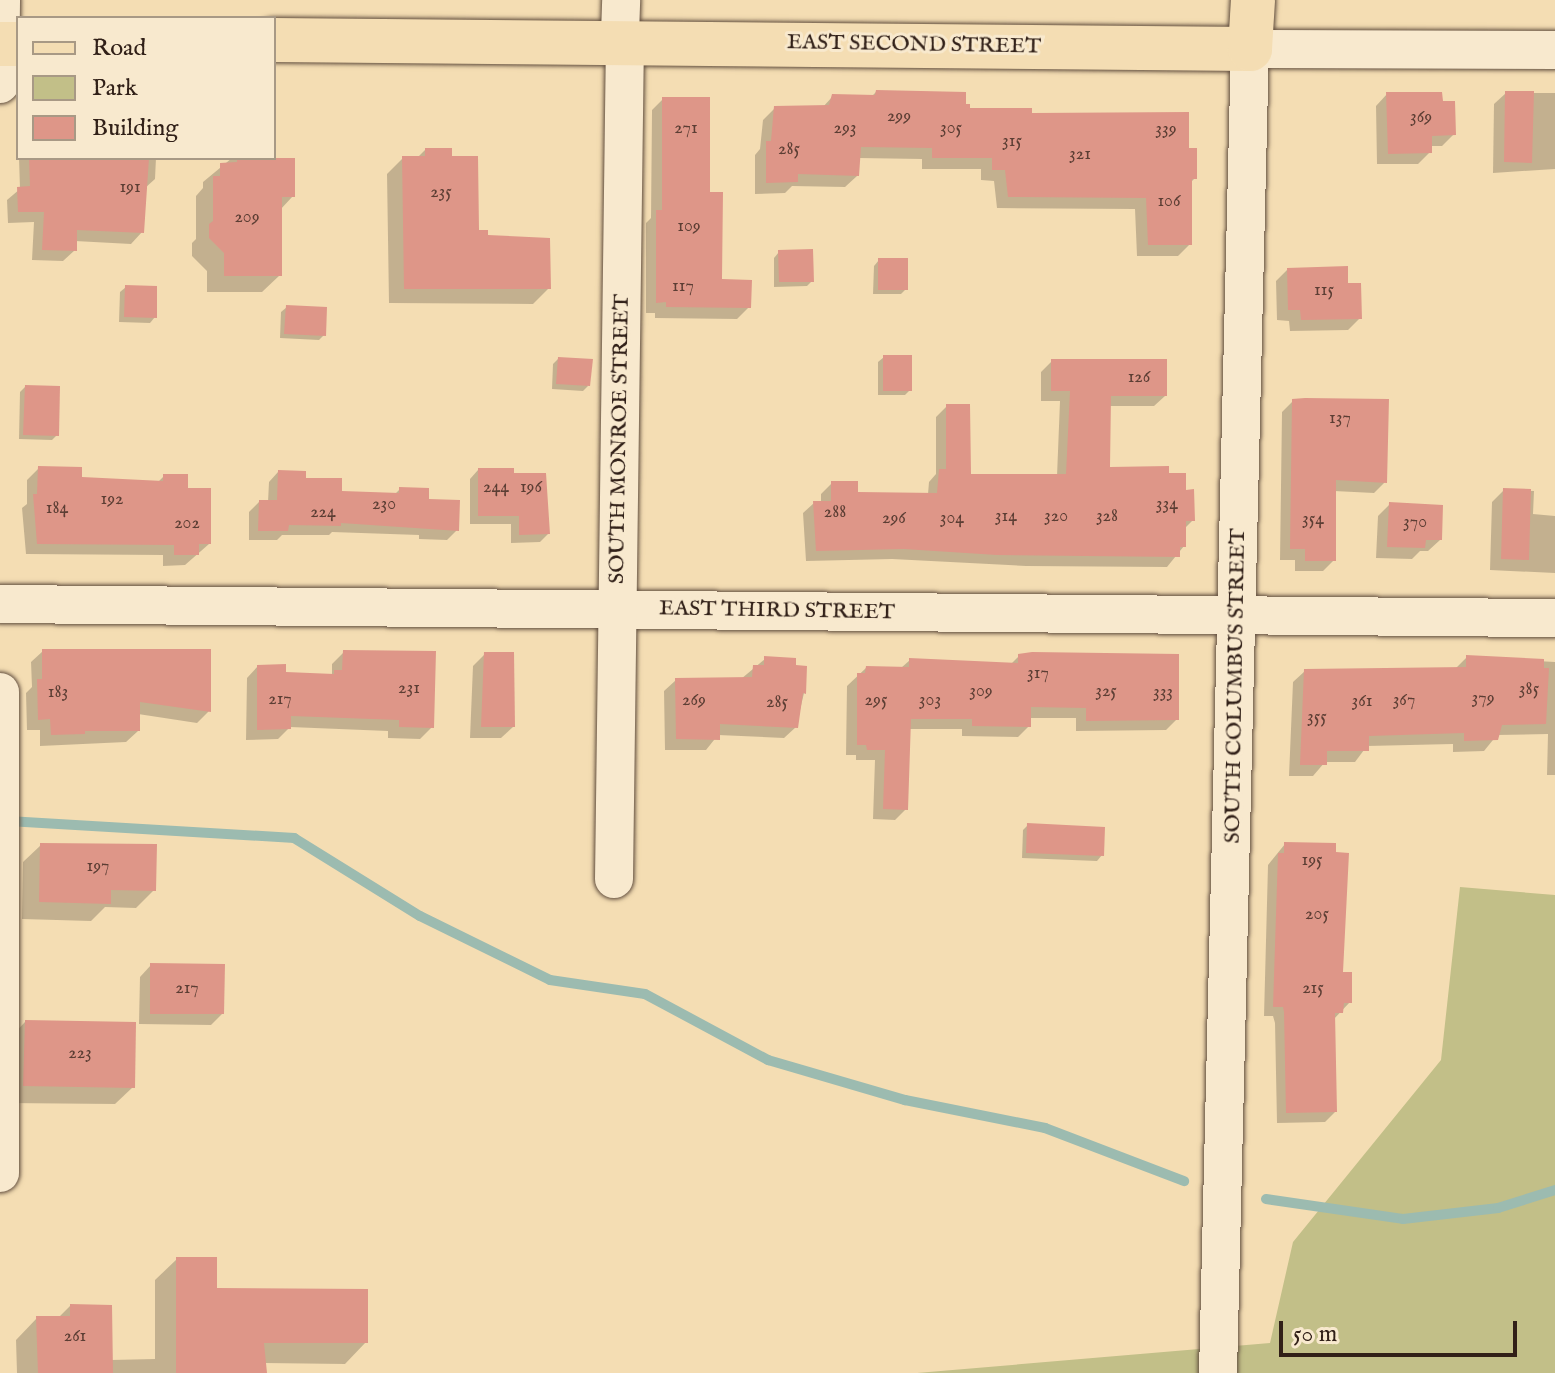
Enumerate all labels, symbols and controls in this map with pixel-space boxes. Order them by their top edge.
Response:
legend [16,16,276,160]
street label: EAST SECOND STREET [787,30,1041,60]
text: Road [92,33,146,64]
text: Park [92,73,138,104]
house number: 299 [887,106,911,128]
house number: 369 [1410,107,1432,129]
text: Building [92,113,178,144]
house number: 271 [674,118,698,140]
house number: 293 [833,118,857,140]
house number: 305 [940,118,962,140]
house number: 339 [1155,119,1177,141]
house number: 315 [1002,131,1022,153]
house number: 285 [778,139,800,161]
house number: 321 [1069,144,1091,166]
house number: 191 [119,177,141,199]
house number: 235 [430,182,452,204]
house number: 106 [1157,191,1181,213]
house number: 209 [234,207,260,229]
house number: 109 [677,216,701,238]
house number: 117 [672,276,694,298]
house number: 115 [1314,280,1334,302]
street label: SOUTH MONROE STREET [604,294,636,584]
house number: 126 [1128,367,1150,389]
house number: 137 [1329,408,1351,430]
house number: 244 [483,477,509,499]
house number: 196 [520,477,542,499]
house number: 192 [100,489,124,511]
house number: 230 [372,494,396,516]
house number: 334 [1156,494,1178,516]
house number: 184 [46,498,68,520]
house number: 224 [310,502,336,524]
house number: 288 [824,502,846,524]
house number: 314 [995,506,1017,528]
house number: 320 [1044,506,1068,528]
house number: 328 [1096,506,1118,528]
house number: 296 [882,508,906,530]
house number: 304 [940,508,964,530]
house number: 354 [1302,509,1324,531]
house number: 370 [1403,512,1427,534]
house number: 202 [174,513,200,535]
street label: SOUTH COLUMBUS STREET [1220,528,1252,844]
street label: EAST THIRD STREET [659,596,895,626]
house number: 317 [1027,663,1049,685]
house number: 231 [398,678,420,700]
house number: 385 [1519,679,1539,701]
house number: 309 [969,681,993,703]
house number: 325 [1095,681,1117,703]
house number: 183 [48,682,68,704]
house number: 333 [1153,682,1173,704]
house number: 379 [1471,688,1495,710]
house number: 217 [268,689,292,711]
house number: 269 [682,690,706,712]
house number: 295 [865,690,887,712]
house number: 303 [919,690,941,712]
house number: 367 [1393,690,1415,712]
house number: 361 [1352,691,1372,713]
house number: 285 [766,692,788,714]
house number: 355 [1307,707,1327,729]
house number: 195 [1301,850,1323,872]
house number: 197 [87,856,109,878]
house number: 205 [1305,904,1329,926]
house number: 217 [175,978,199,1000]
house number: 215 [1302,978,1324,1000]
house number: 223 [68,1043,92,1065]
scale bar [1283,1305,1521,1355]
text: 50 m [1293,1319,1337,1350]
house number: 261 [64,1326,86,1348]

